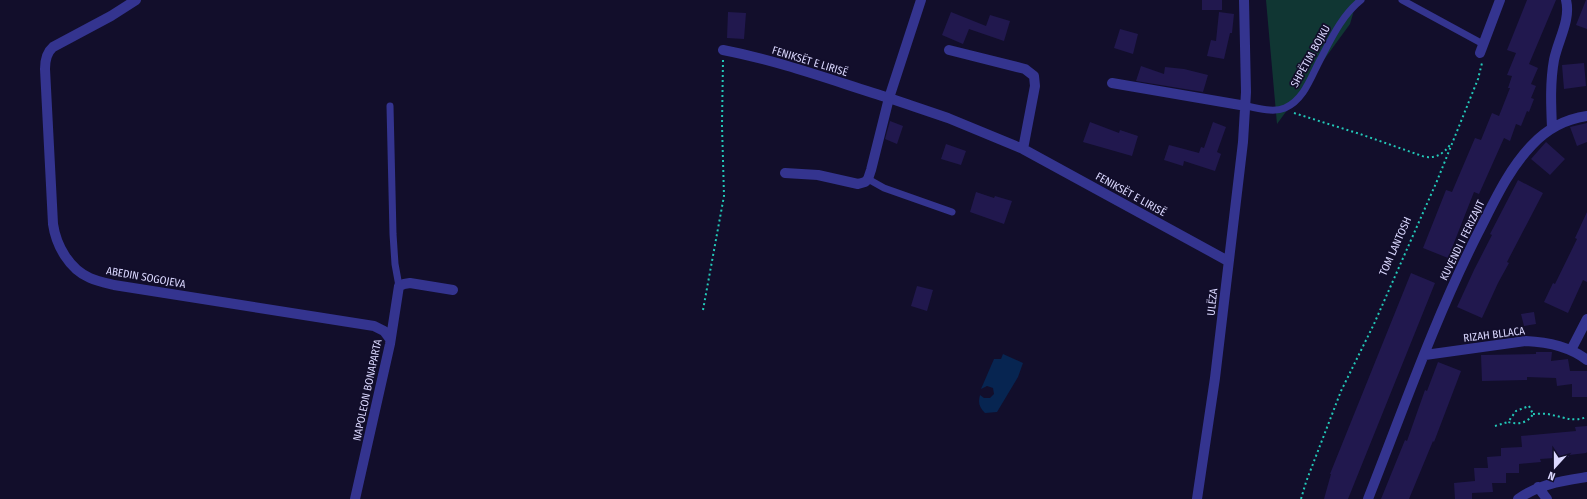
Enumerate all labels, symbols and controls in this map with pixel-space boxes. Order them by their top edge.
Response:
street label: SHPËTIM BOJKU [1288,23,1333,90]
street label: FENIKSËT E LIRISË [770,44,849,79]
street label: FENIKSËT E LIRISË [1093,170,1168,219]
street label: KUVENDI I FERIZAJIT [1437,197,1488,283]
street label: TOM LANTOSH [1377,215,1414,278]
street label: ABEDIN SOGOJEVA [105,264,187,291]
street label: ULËZA [1205,288,1220,316]
street label: RIZAH BLLACA [1463,324,1526,345]
street label: NAPOLEON BONAPARTA [350,338,385,442]
north arrow [1535,447,1575,487]
text: N [1546,469,1557,483]

